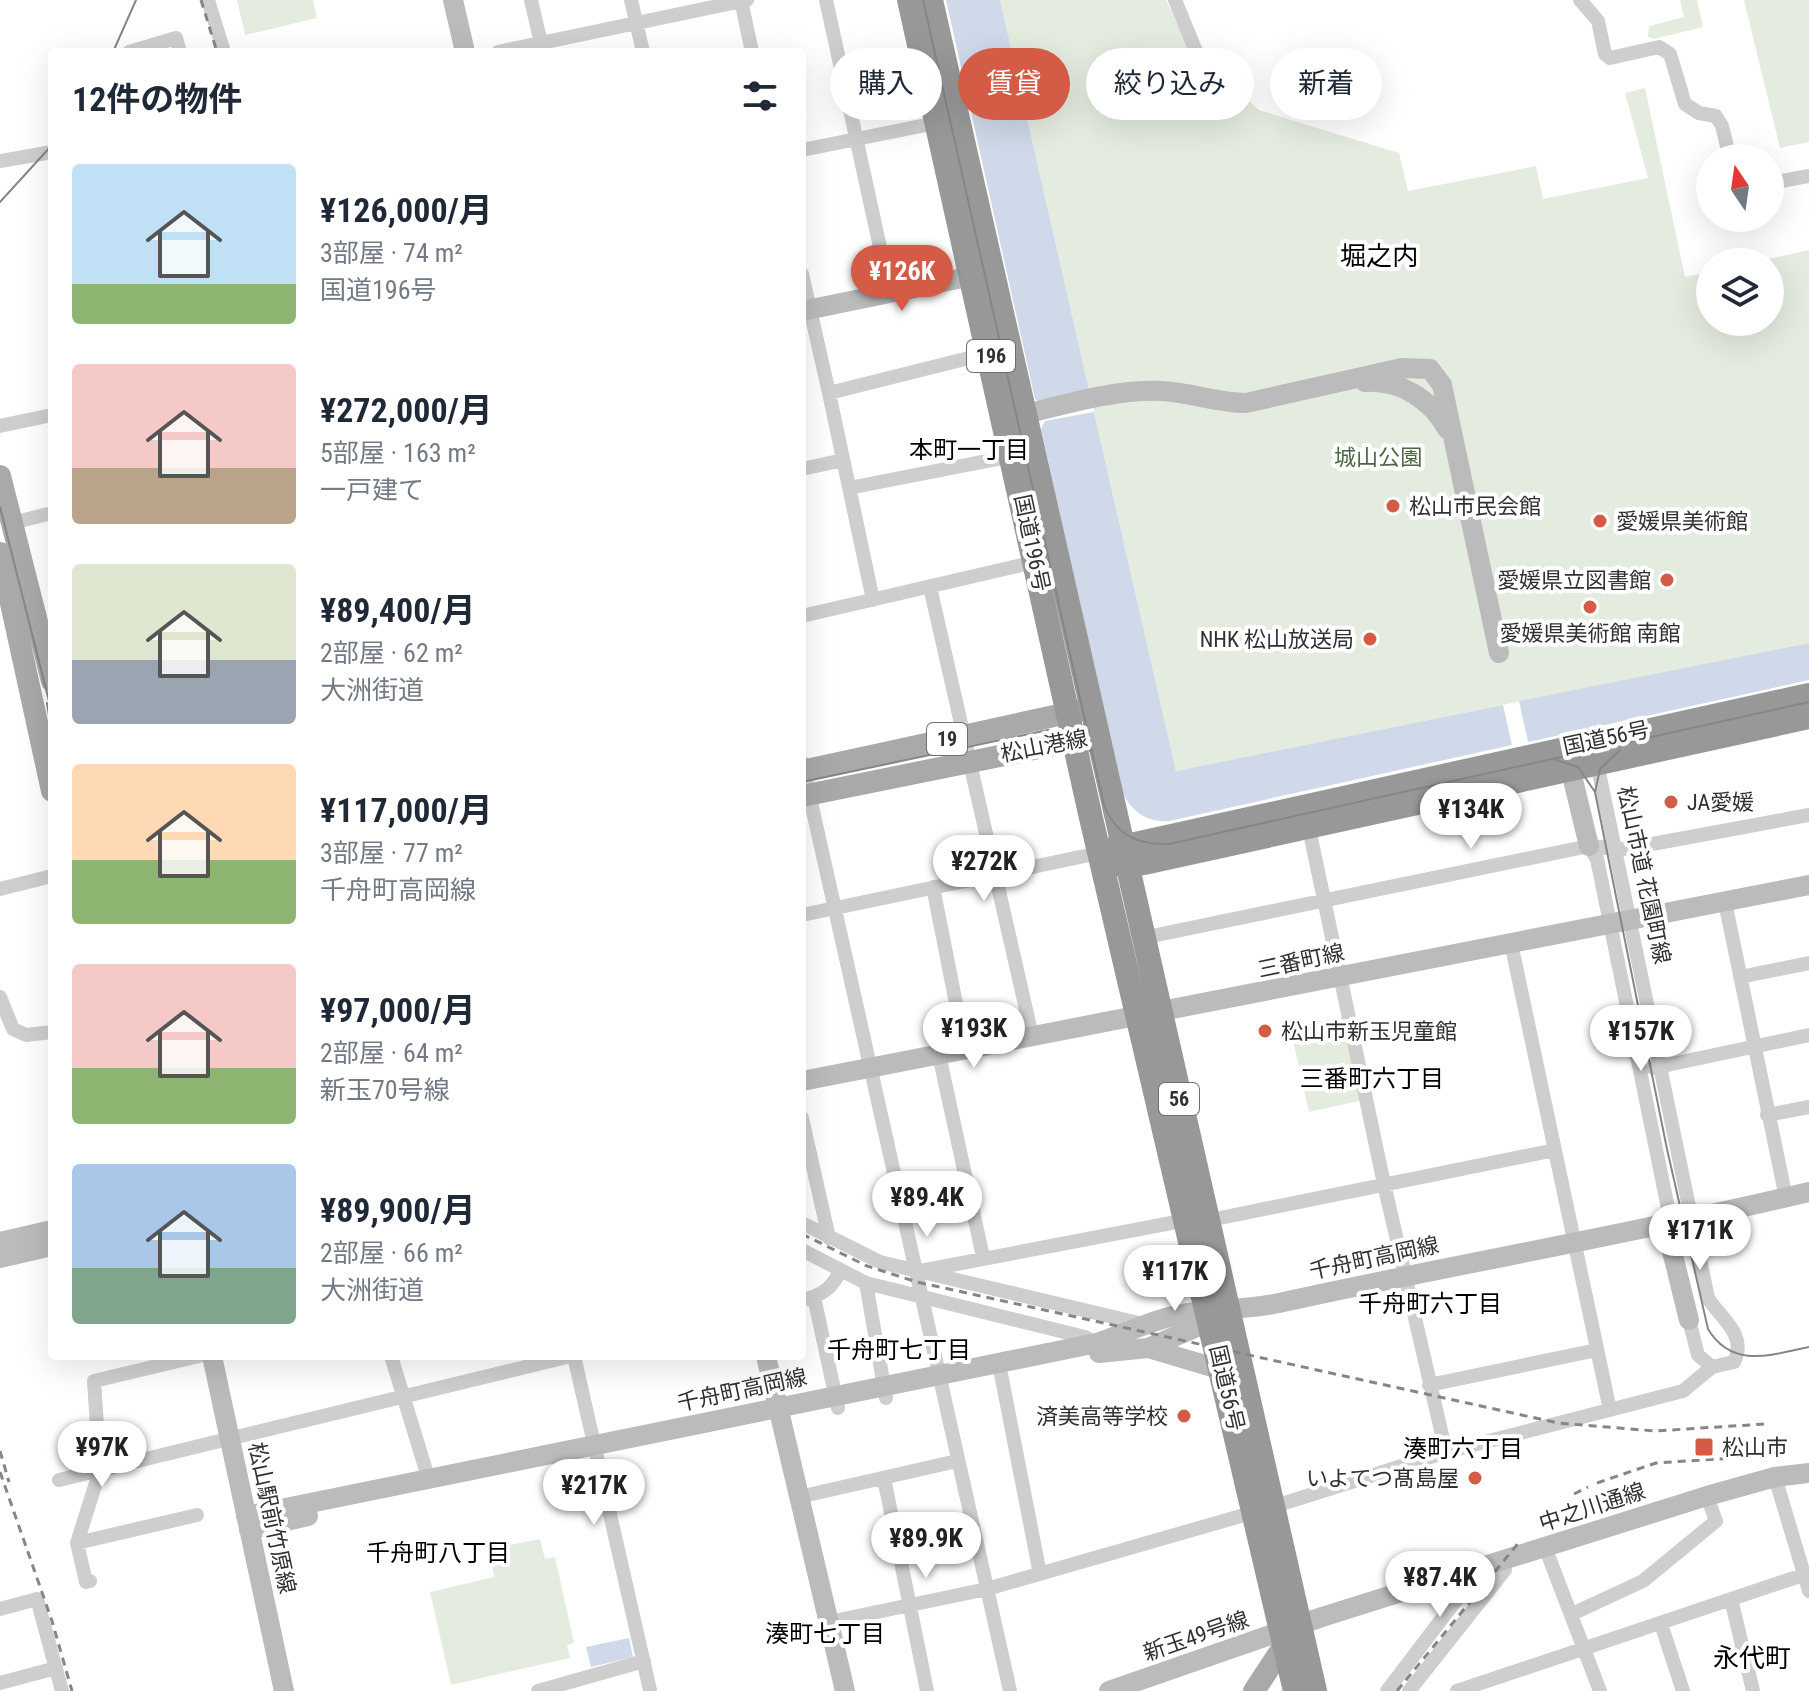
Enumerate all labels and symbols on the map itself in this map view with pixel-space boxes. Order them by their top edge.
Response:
north arrow [1696,144,1784,232]
district label: 堀之内 [1340,241,1418,271]
pin: ¥126K [846,245,958,313]
road number: 196 [967,340,1015,372]
district label: 本町一丁目 [909,436,1029,464]
park label: 城山公園 [1334,445,1422,470]
street label: 国道196号 [1010,492,1054,594]
place label: 松山市民会館 [1409,494,1541,519]
marker: 松山市民会館 [1384,497,1402,515]
place label: 愛媛県美術館 [1616,509,1748,534]
marker: 愛媛県美術館 [1591,512,1609,530]
place label: 愛媛県立図書館 [1497,568,1651,593]
marker: 愛媛県立図書館 [1658,571,1676,589]
marker: 愛媛県美術館 南館 [1581,598,1599,616]
place label: 愛媛県美術館 南館 [1499,621,1681,646]
place label: NHK 松山放送局 [1200,627,1354,652]
marker: NHK 松山放送局 [1361,630,1379,648]
street label: 国道56号 [1560,717,1652,759]
road number: 19 [927,723,967,755]
street label: 松山港線 [998,725,1090,767]
pin: ¥134K [1415,783,1527,851]
street label: 松山市道 花園町線 [1613,784,1675,966]
place label: JA愛媛 [1687,790,1754,815]
marker: JA愛媛 [1662,793,1680,811]
pin: ¥272K [928,835,1040,903]
street label: 三番町線 [1255,940,1347,982]
pin: ¥193K [918,1002,1030,1070]
pin: ¥157K [1585,1005,1697,1073]
place label: 松山市新玉児童館 [1281,1019,1457,1044]
marker: 松山市新玉児童館 [1256,1022,1274,1040]
district label: 三番町六丁目 [1300,1065,1444,1093]
road number: 56 [1159,1083,1199,1115]
pin: ¥89.4K [862,1171,992,1239]
pin: ¥171K [1644,1204,1756,1272]
street label: 千舟町高岡線 [1307,1232,1441,1284]
pin: ¥117K [1119,1245,1231,1313]
district label: 千舟町六丁目 [1358,1290,1502,1318]
district label: 千舟町七丁目 [827,1336,971,1364]
street label: 国道56号 [1205,1342,1249,1434]
street label: 千舟町高岡線 [675,1364,809,1416]
place label: 済美高等学校 [1036,1404,1168,1429]
marker: 済美高等学校 [1175,1407,1193,1425]
pin: ¥97K [55,1421,149,1489]
district label: 湊町六丁目 [1403,1435,1523,1463]
place label: 松山市 [1722,1435,1788,1460]
marker: 松山市 [1693,1436,1715,1458]
street label: 松山駅前竹原線 [244,1440,300,1596]
pin: ¥217K [538,1459,650,1527]
place label: いよてつ髙島屋 [1306,1466,1459,1491]
marker: いよてつ髙島屋 [1466,1469,1484,1487]
street label: 中之川通線 [1536,1478,1648,1536]
pin: ¥89.9K [861,1512,991,1580]
district label: 千舟町八丁目 [366,1539,510,1567]
pin: ¥87.4K [1375,1551,1505,1619]
street label: 新玉49号線 [1140,1606,1252,1666]
district label: 湊町七丁目 [765,1620,885,1648]
district label: 永代町 [1713,1643,1791,1673]

